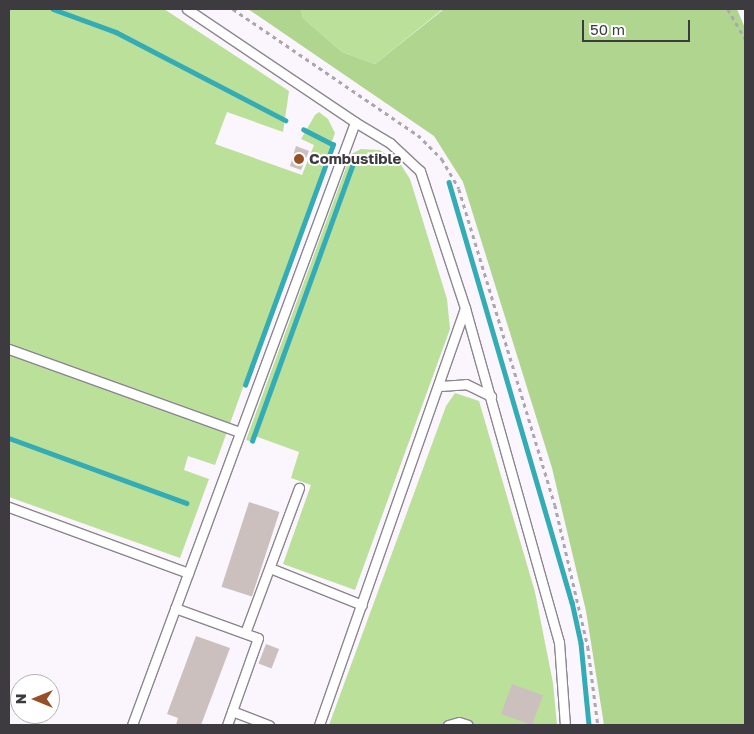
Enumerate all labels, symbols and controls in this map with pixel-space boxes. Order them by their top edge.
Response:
scale bar [584,10,692,42]
text: 50 m [590,20,625,38]
place label: Combustible [309,150,401,168]
marker: Combustible [293,153,305,165]
north arrow [10,674,60,724]
text: N [12,694,29,704]

